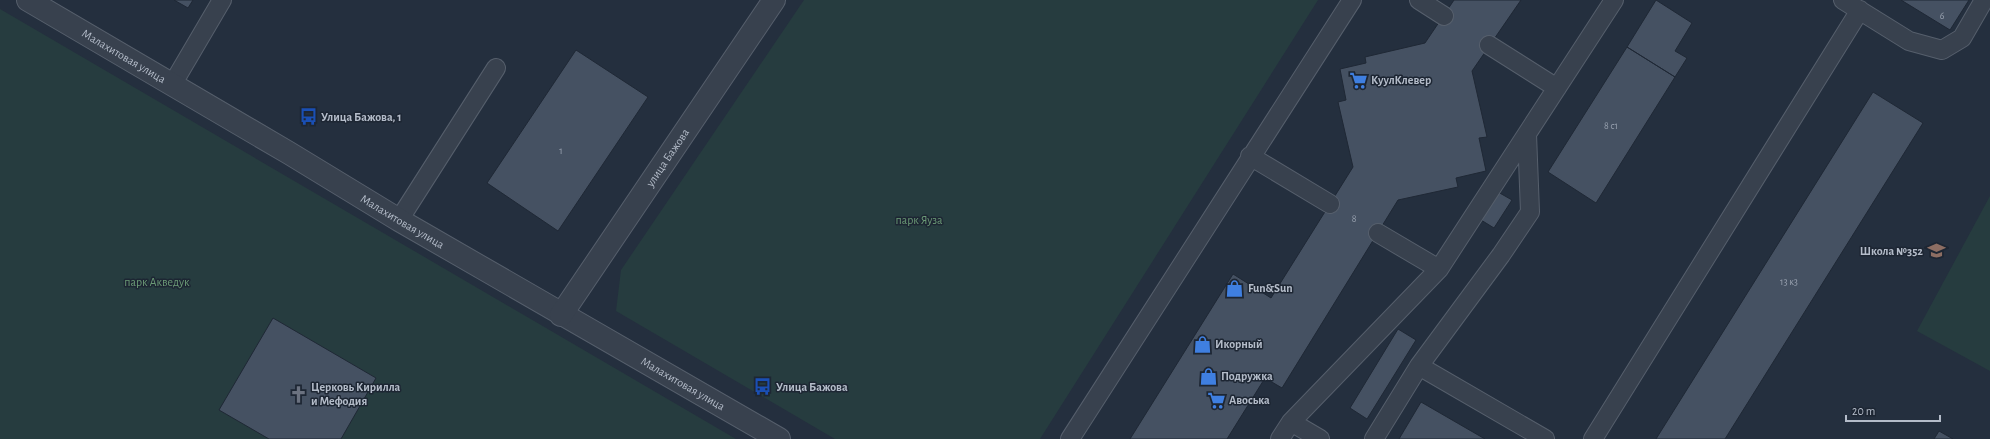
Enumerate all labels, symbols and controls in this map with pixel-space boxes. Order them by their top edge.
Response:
house number: 6 [1940,11,1945,21]
street label: Малахитовая улица [80,27,168,86]
supermarket icon: КуулКлевер [1348,70,1368,90]
place label: КуулКлевер [1371,74,1431,87]
bus stop icon: Улица Бажова, 1 [298,107,318,127]
place label: Улица Бажова, 1 [321,111,401,123]
house number: 8 с1 [1604,121,1618,131]
street label: улица Бажова [643,126,692,190]
house number: 1 [559,146,563,156]
street label: Малахитовая улица [358,192,447,251]
park label: парк Яуза [895,214,943,227]
house number: 8 [1352,214,1357,224]
school or university icon: Школа №352 [1926,241,1946,261]
place label: Школа №352 [1860,245,1923,257]
park label: парк Акведук [124,276,190,289]
house number: 13 к3 [1780,277,1798,287]
shop icon: Fun&Sun [1225,278,1245,298]
place label: Fun&Sun [1248,282,1293,294]
shop icon: Икорный [1192,334,1212,354]
place label: Икорный [1215,338,1263,350]
street label: Малахитовая улица [639,355,727,413]
shop icon: Подружка [1198,366,1218,386]
place label: Подружка [1221,370,1273,383]
bus stop icon: Улица Бажова [753,377,773,397]
place label: Церковь Кирилла и Мефодия [311,381,401,407]
place label: Улица Бажова [776,381,848,393]
church icon: Церковь Кирилла и Мефодия [288,384,308,404]
supermarket icon: Авоська [1206,390,1226,410]
place label: Авоська [1229,394,1270,406]
scale bar [1846,397,1940,423]
text: 20 m [1852,405,1875,417]

